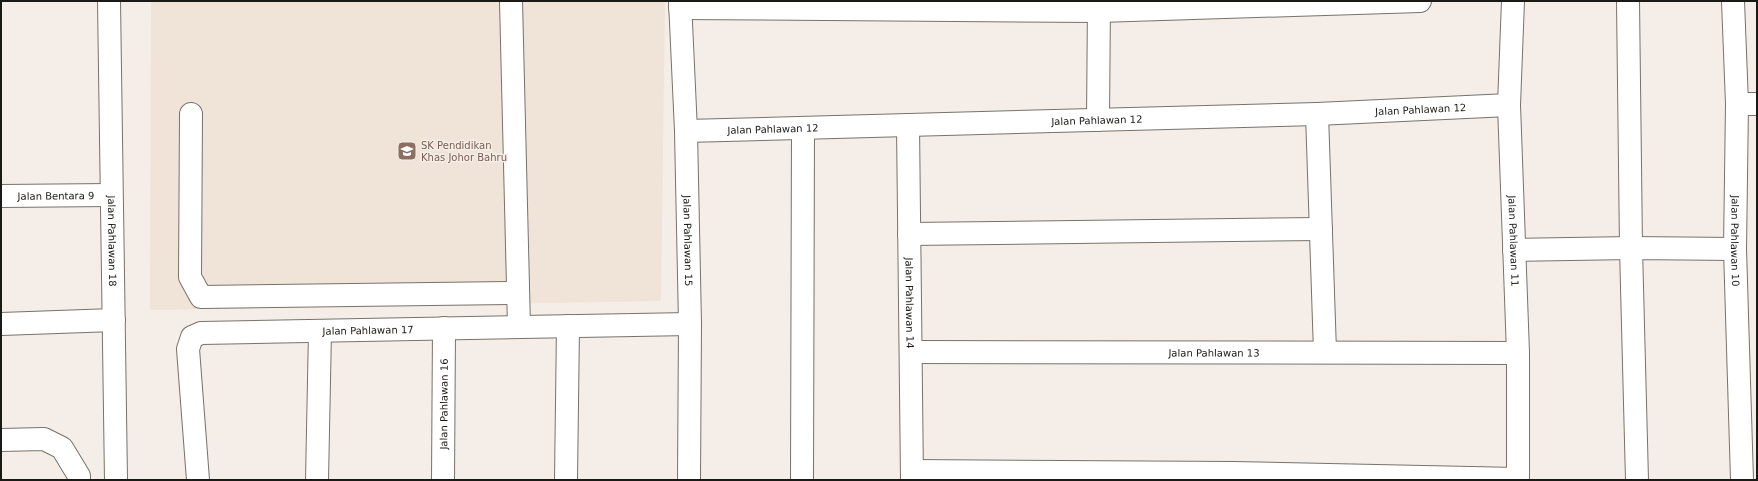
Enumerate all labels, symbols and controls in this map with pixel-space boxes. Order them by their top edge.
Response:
street label: Jalan Pahlawan 12 [1374,102,1466,117]
street label: Jalan Pahlawan 12 [1050,113,1143,127]
street label: Jalan Pahlawan 12 [726,122,819,135]
school or university icon: SK Pendidikan Khas Johor Bahru [396,140,418,162]
place label: SK Pendidikan Khas Johor Bahru [421,140,507,163]
street label: Jalan Bentara 9 [17,190,94,201]
street label: Jalan Pahlawan 18 [106,194,119,287]
street label: Jalan Pahlawan 15 [682,194,695,287]
street label: Jalan Pahlawan 11 [1507,194,1521,287]
street label: Jalan Pahlawan 10 [1729,194,1742,287]
street label: Jalan Pahlawan 14 [904,256,916,349]
street label: Jalan Pahlawan 17 [321,324,414,336]
street label: Jalan Pahlawan 13 [1167,347,1260,358]
street label: Jalan Pahlawan 16 [438,358,449,451]

